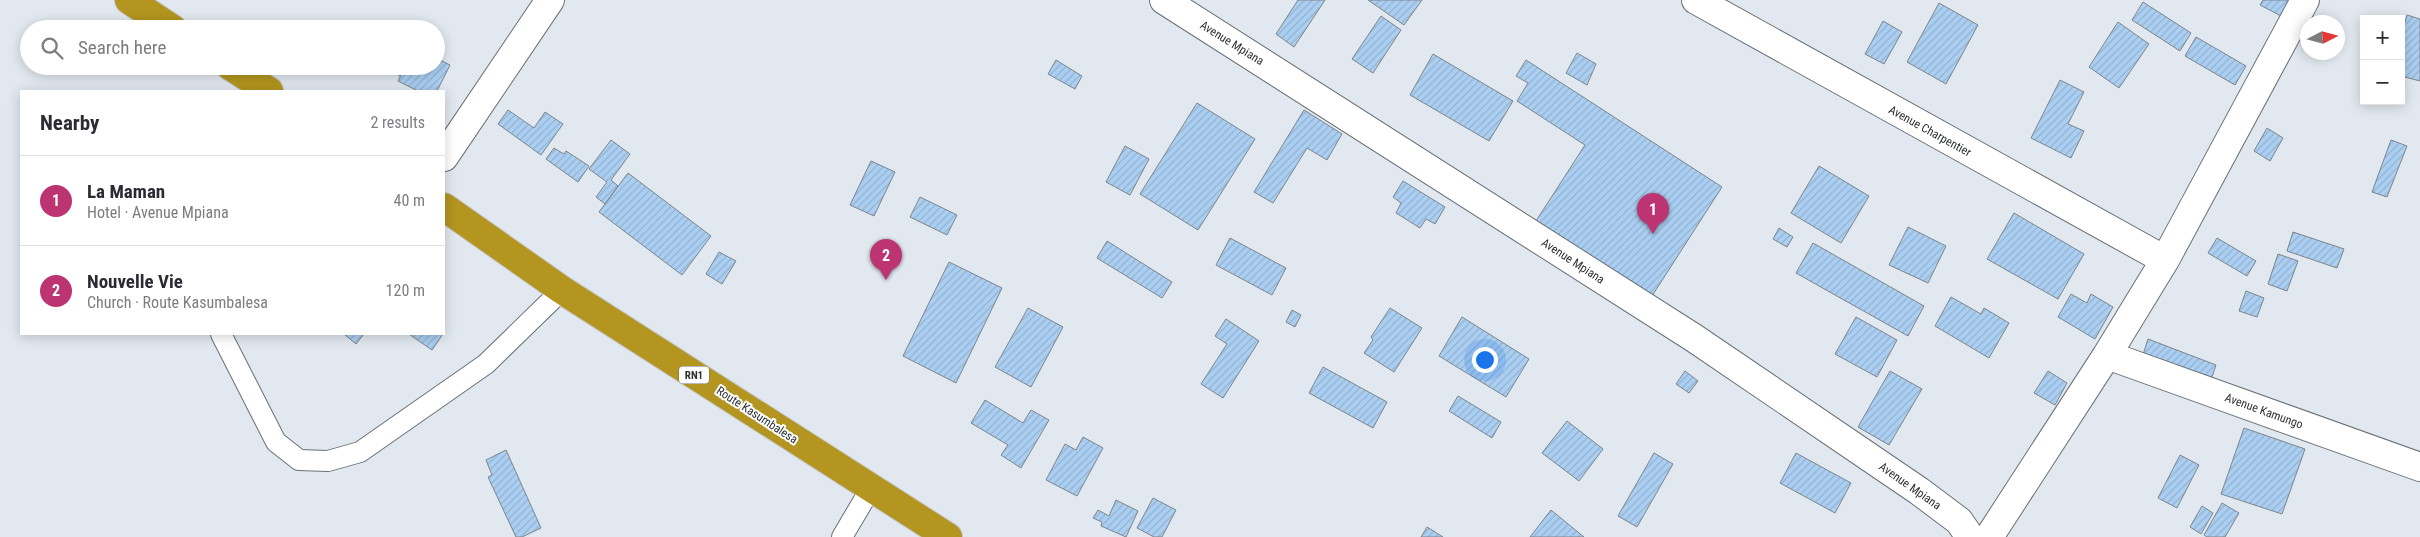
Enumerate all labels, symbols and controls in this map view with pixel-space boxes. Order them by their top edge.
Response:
north arrow [2300,15,2345,60]
map controls [2360,15,2405,105]
button: + [2360,15,2405,60]
street label: Avenue Mpiana [1198,18,1267,68]
search box [20,20,445,75]
icon: search [38,34,66,62]
text: Search here [78,36,166,59]
button: − [2360,60,2405,105]
street label: Avenue Charpentier [1886,103,1974,160]
text: Nearby [40,111,99,135]
text: 2 results [370,113,425,132]
text: La Maman [87,180,165,203]
text: 1 [52,191,60,210]
text: 40 m [393,191,425,210]
pin: 1 [1637,193,1669,234]
text: Hotel · Avenue Mpiana [87,203,229,222]
street label: Avenue Mpiana [1539,235,1607,287]
pin: 2 [870,239,902,280]
text: Nouvelle Vie [87,270,183,293]
text: 2 [52,281,60,300]
text: 120 m [386,281,425,300]
text: Church · Route Kasumbalesa [87,293,268,312]
your location [1472,347,1498,373]
road number: RN1 [679,366,709,384]
street label: Route Kasumbalesa [714,384,800,447]
street label: Avenue Kamungo [2223,390,2305,432]
street label: Avenue Mpiana [1876,460,1944,513]

